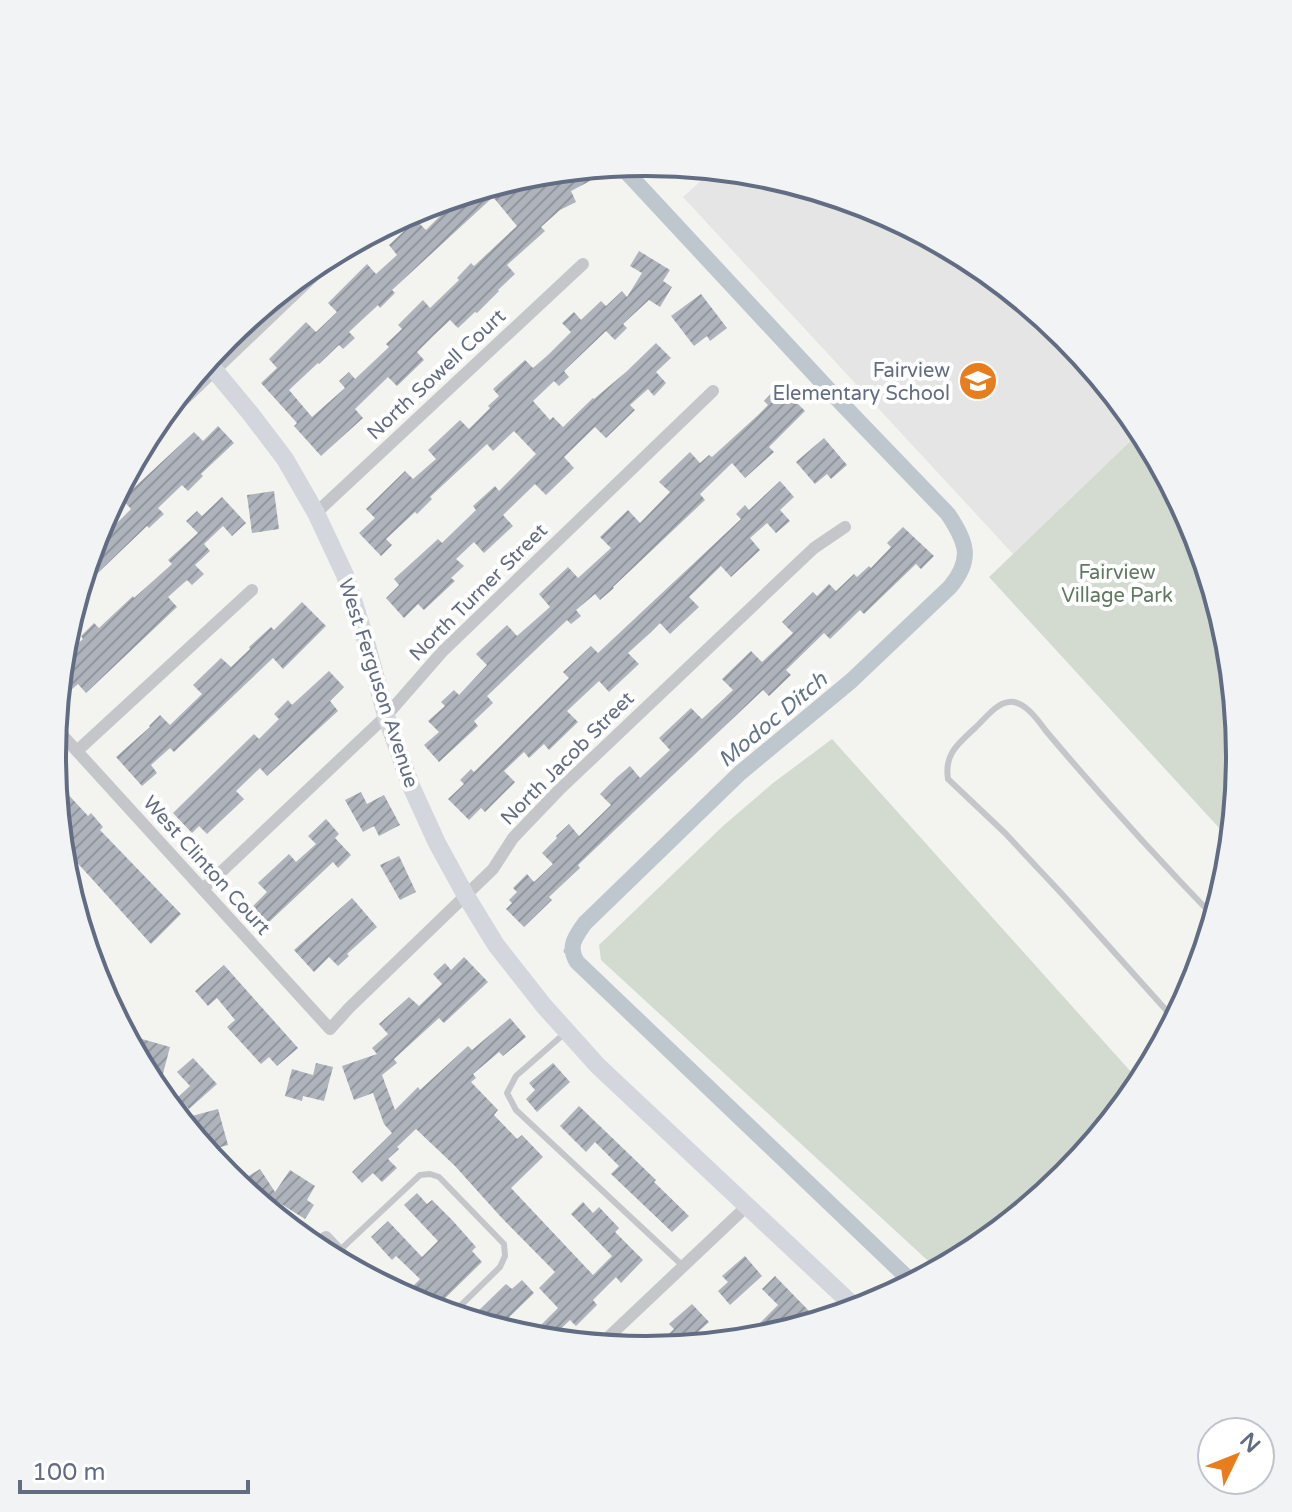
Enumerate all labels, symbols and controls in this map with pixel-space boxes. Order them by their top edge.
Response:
street label: North Sowell Court [363,304,511,445]
place label: Fairview Elementary School [772,359,950,406]
school or university icon: Fairview Elementary School [957,360,999,402]
street label: North Turner Street [405,519,553,667]
park label: Fairview Village Park [1061,561,1173,608]
street label: West Ferguson Avenue [333,576,423,791]
water label: Modoc Ditch [713,666,833,773]
street label: North Jacob Street [496,687,640,830]
street label: West Clinton Court [137,791,275,940]
north arrow [1196,1416,1276,1496]
text: N [1234,1428,1265,1458]
scale bar [20,1444,248,1494]
text: 100 m [32,1458,106,1487]

